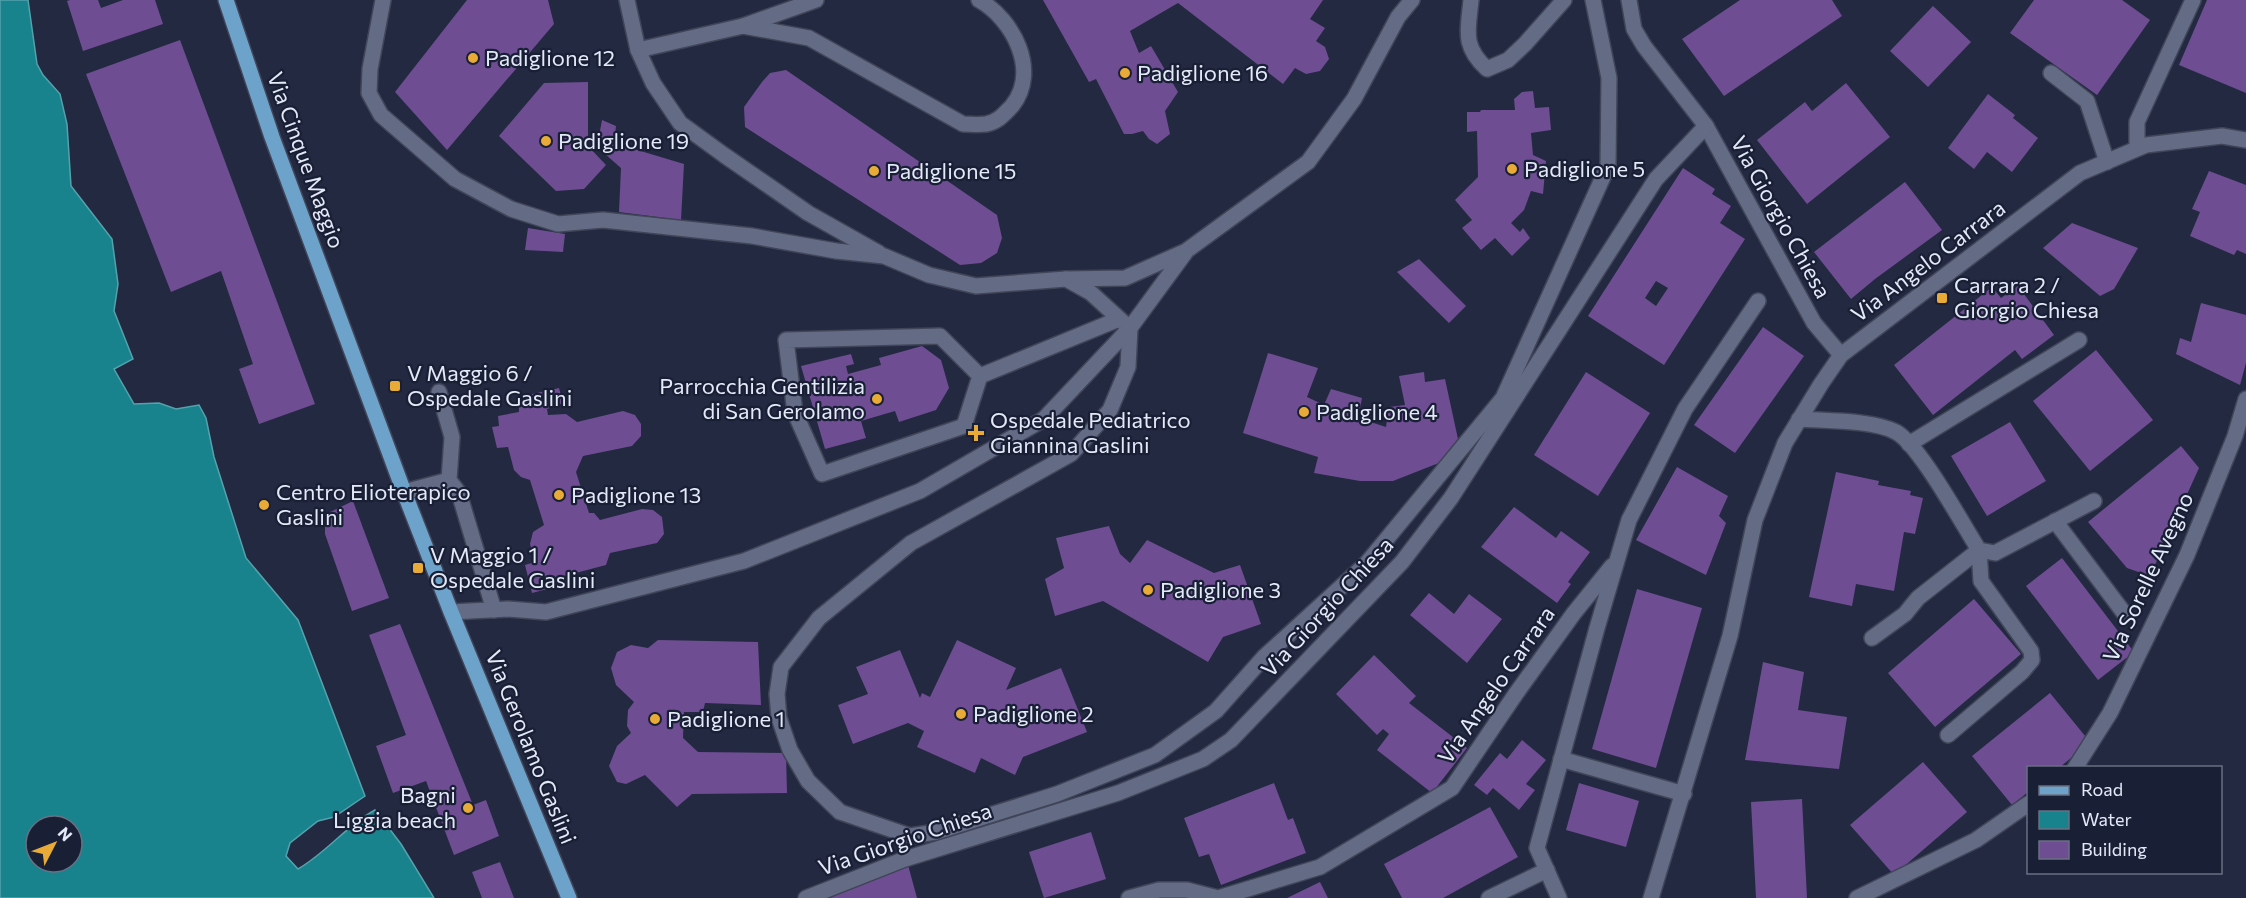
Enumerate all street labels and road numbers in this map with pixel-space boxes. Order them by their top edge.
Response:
street label: Via Cinque Maggio [262,68,351,252]
street label: Via Giorgio Chiesa [1726,131,1837,303]
street label: Via Angelo Carrara [1845,194,2010,327]
street label: Via Sorelle Avegno [2096,488,2199,666]
street label: Via Giorgio Chiesa [1255,531,1398,682]
street label: Via Angelo Carrara [1431,601,1560,769]
street label: Via Gerolamo Gaslini [480,646,583,848]
street label: Via Giorgio Chiesa [815,796,995,881]

